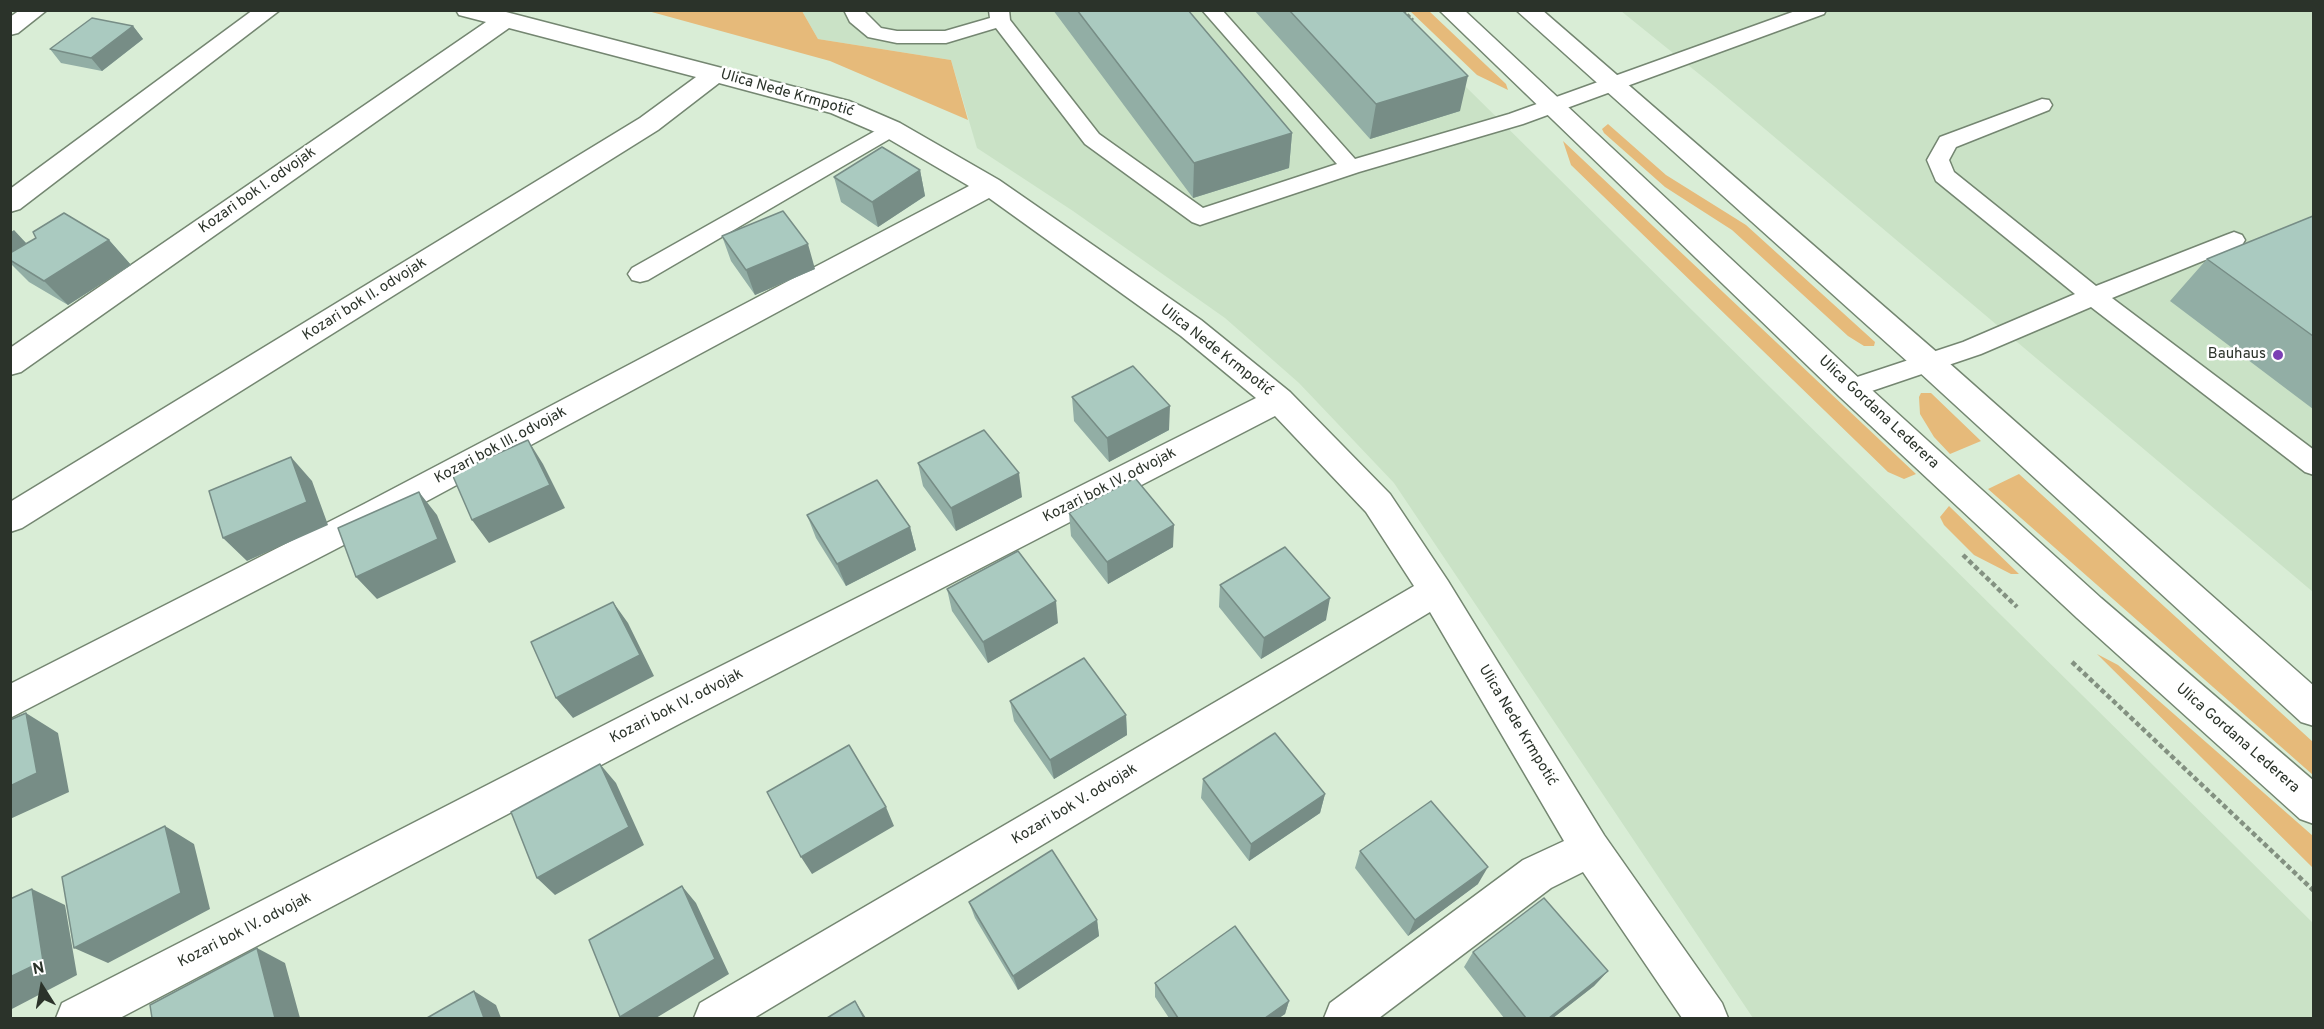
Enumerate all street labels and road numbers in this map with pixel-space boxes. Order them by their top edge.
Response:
street label: Ulica Nede Krmpotić [718,66,856,122]
street label: Kozari bok I. odvojak [196,144,320,238]
street label: Kozari bok II. odvojak [300,254,430,346]
street label: Ulica Nede Krmpotić [1156,301,1276,401]
street label: Ulica Gordana Lederera [1814,353,1942,473]
street label: Kozari bok III. odvojak [432,404,570,488]
street label: Kozari bok IV. odvojak [1040,445,1180,527]
street label: Ulica Nede Krmpotić [1474,662,1560,790]
street label: Kozari bok IV. odvojak [607,666,747,748]
street label: Ulica Gordana Lederera [2172,680,2302,798]
street label: Kozari bok V. odvojak [1009,760,1141,850]
street label: Kozari bok IV. odvojak [175,890,315,972]

